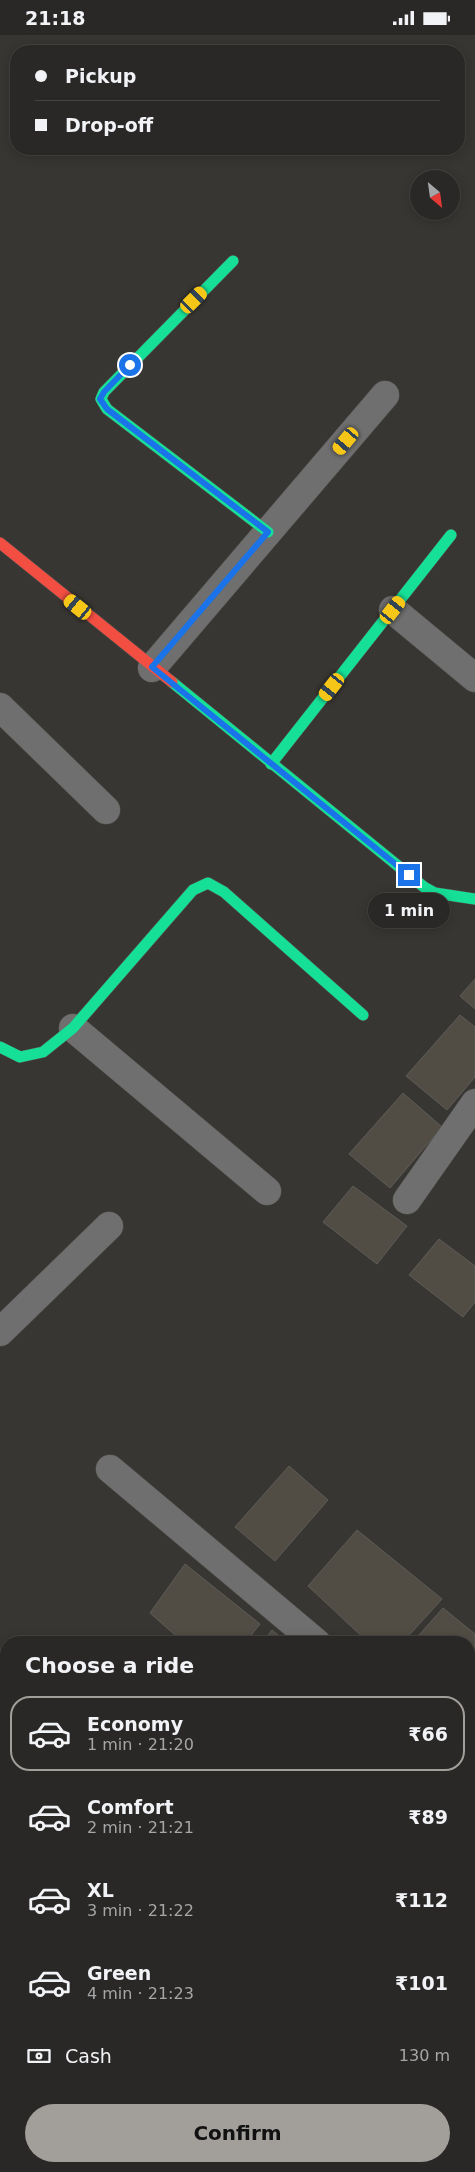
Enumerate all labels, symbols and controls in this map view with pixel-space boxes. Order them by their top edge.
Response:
text: 21:18 [25,7,85,29]
text: Pickup [65,65,136,87]
text: Drop-off [65,114,153,136]
north arrow [410,170,460,220]
map controls [410,170,460,220]
car [178,284,209,316]
route start [119,354,141,376]
car [330,425,361,457]
car [61,592,94,622]
car [377,594,408,626]
car [316,671,347,703]
route end [398,864,420,886]
callout: 1 min [368,893,450,927]
text: 1 min [384,901,434,920]
text: Choose a ride [25,1653,194,1678]
icon: car [27,1711,72,1756]
text: Economy [87,1713,183,1735]
text: ₹66 [408,1723,448,1745]
text: 1 min · 21:20 [87,1735,194,1754]
icon: car [27,1794,72,1839]
text: Comfort [87,1796,174,1818]
text: ₹89 [408,1806,448,1828]
text: 2 min · 21:21 [87,1818,194,1837]
icon: car [27,1877,72,1922]
text: XL [87,1879,114,1901]
text: ₹112 [395,1889,448,1911]
text: 3 min · 21:22 [87,1901,194,1920]
icon: car [27,1960,72,2005]
text: Green [87,1962,151,1984]
text: ₹101 [395,1972,448,1994]
text: 4 min · 21:23 [87,1984,194,2003]
icon: cash [25,2042,53,2070]
text: Cash [65,2045,112,2067]
text: 130 m [399,2046,450,2065]
button: Confirm [25,2104,450,2162]

